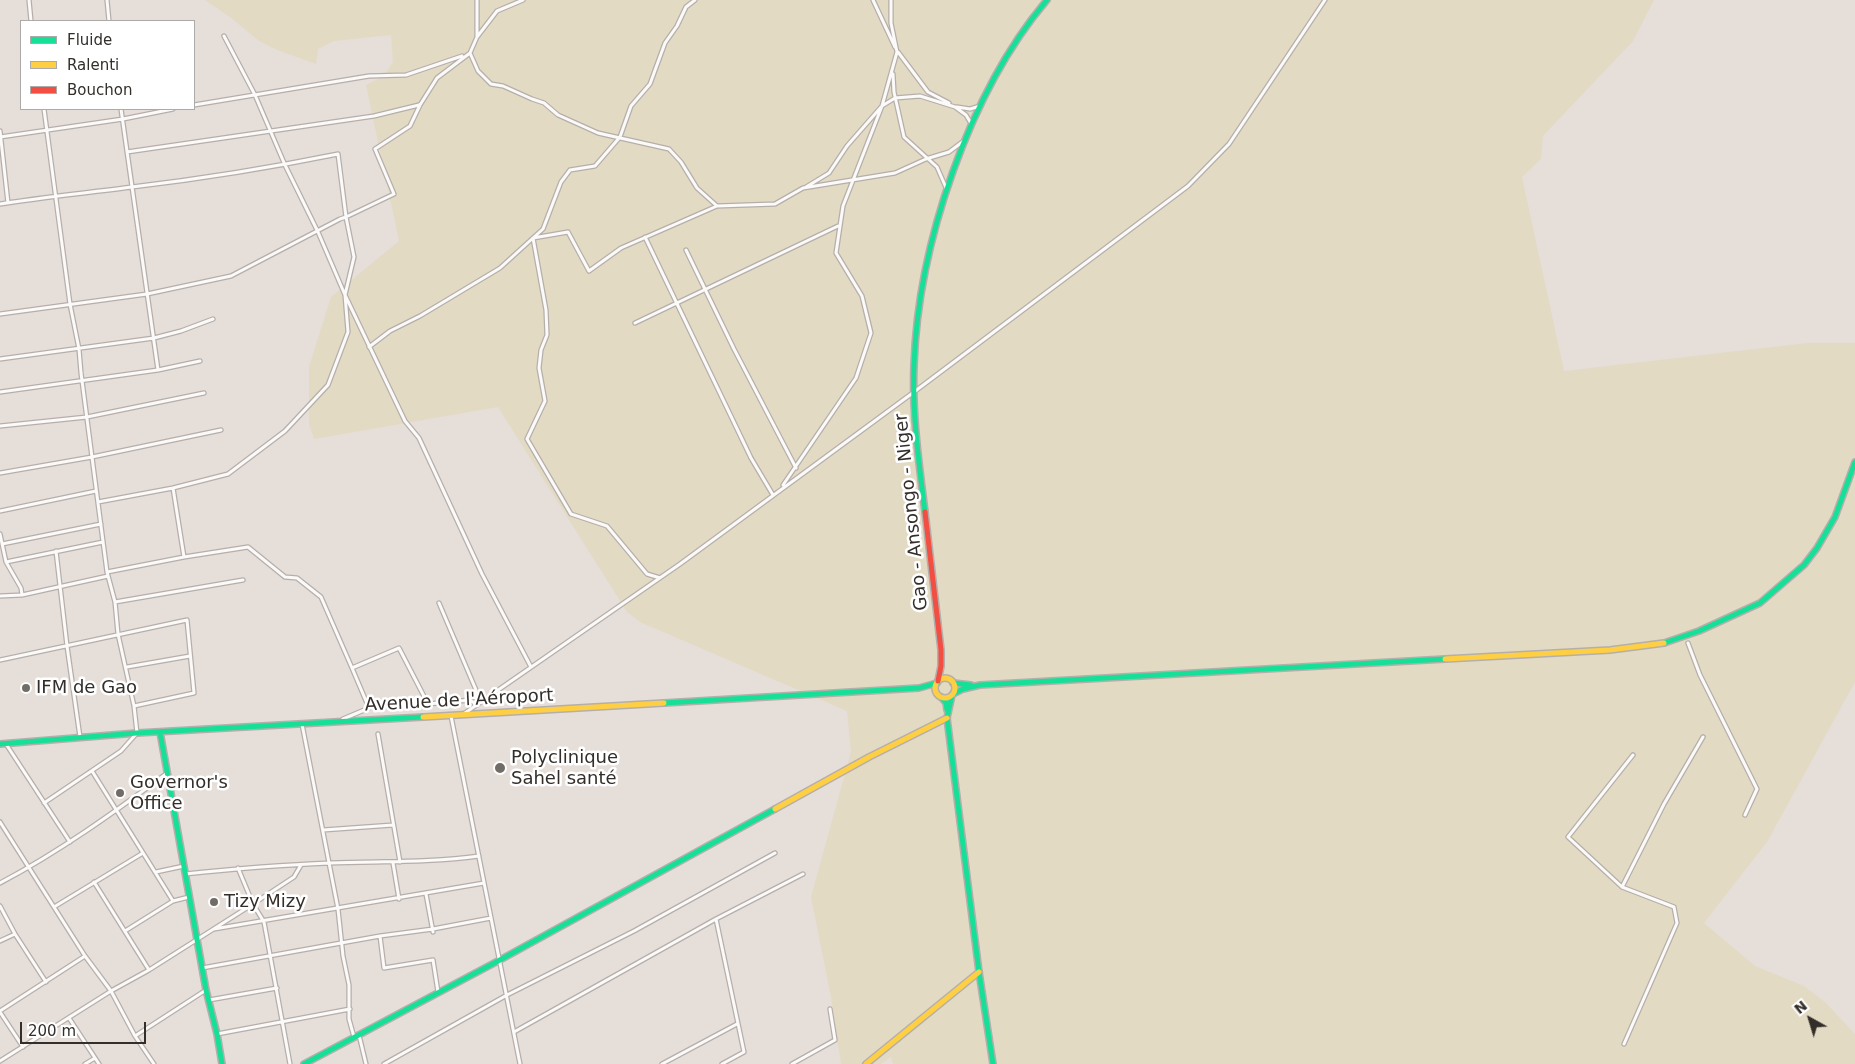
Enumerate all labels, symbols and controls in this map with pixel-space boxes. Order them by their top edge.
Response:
legend [20,20,195,110]
text: Fluide [67,31,112,49]
text: Ralenti [67,56,119,74]
text: Bouchon [67,81,132,99]
street label: Gao - Ansongo - Niger [891,412,933,612]
place label: IFM de Gao [36,677,137,699]
marker: IFM de Gao [20,682,32,694]
street label: Avenue de l'Aéroport [364,685,554,717]
place label: Polyclinique Sahel santé [511,747,618,790]
marker: Polyclinique Sahel santé [493,761,507,775]
place label: Governor's Office [130,772,228,814]
marker: Governor's Office [114,787,126,799]
place label: Tizy Mizy [224,891,306,913]
marker: Tizy Mizy [208,896,220,908]
north arrow [1785,994,1835,1044]
text: N [1791,997,1810,1017]
scale bar [22,1012,149,1044]
text: 200 m [28,1022,76,1040]

